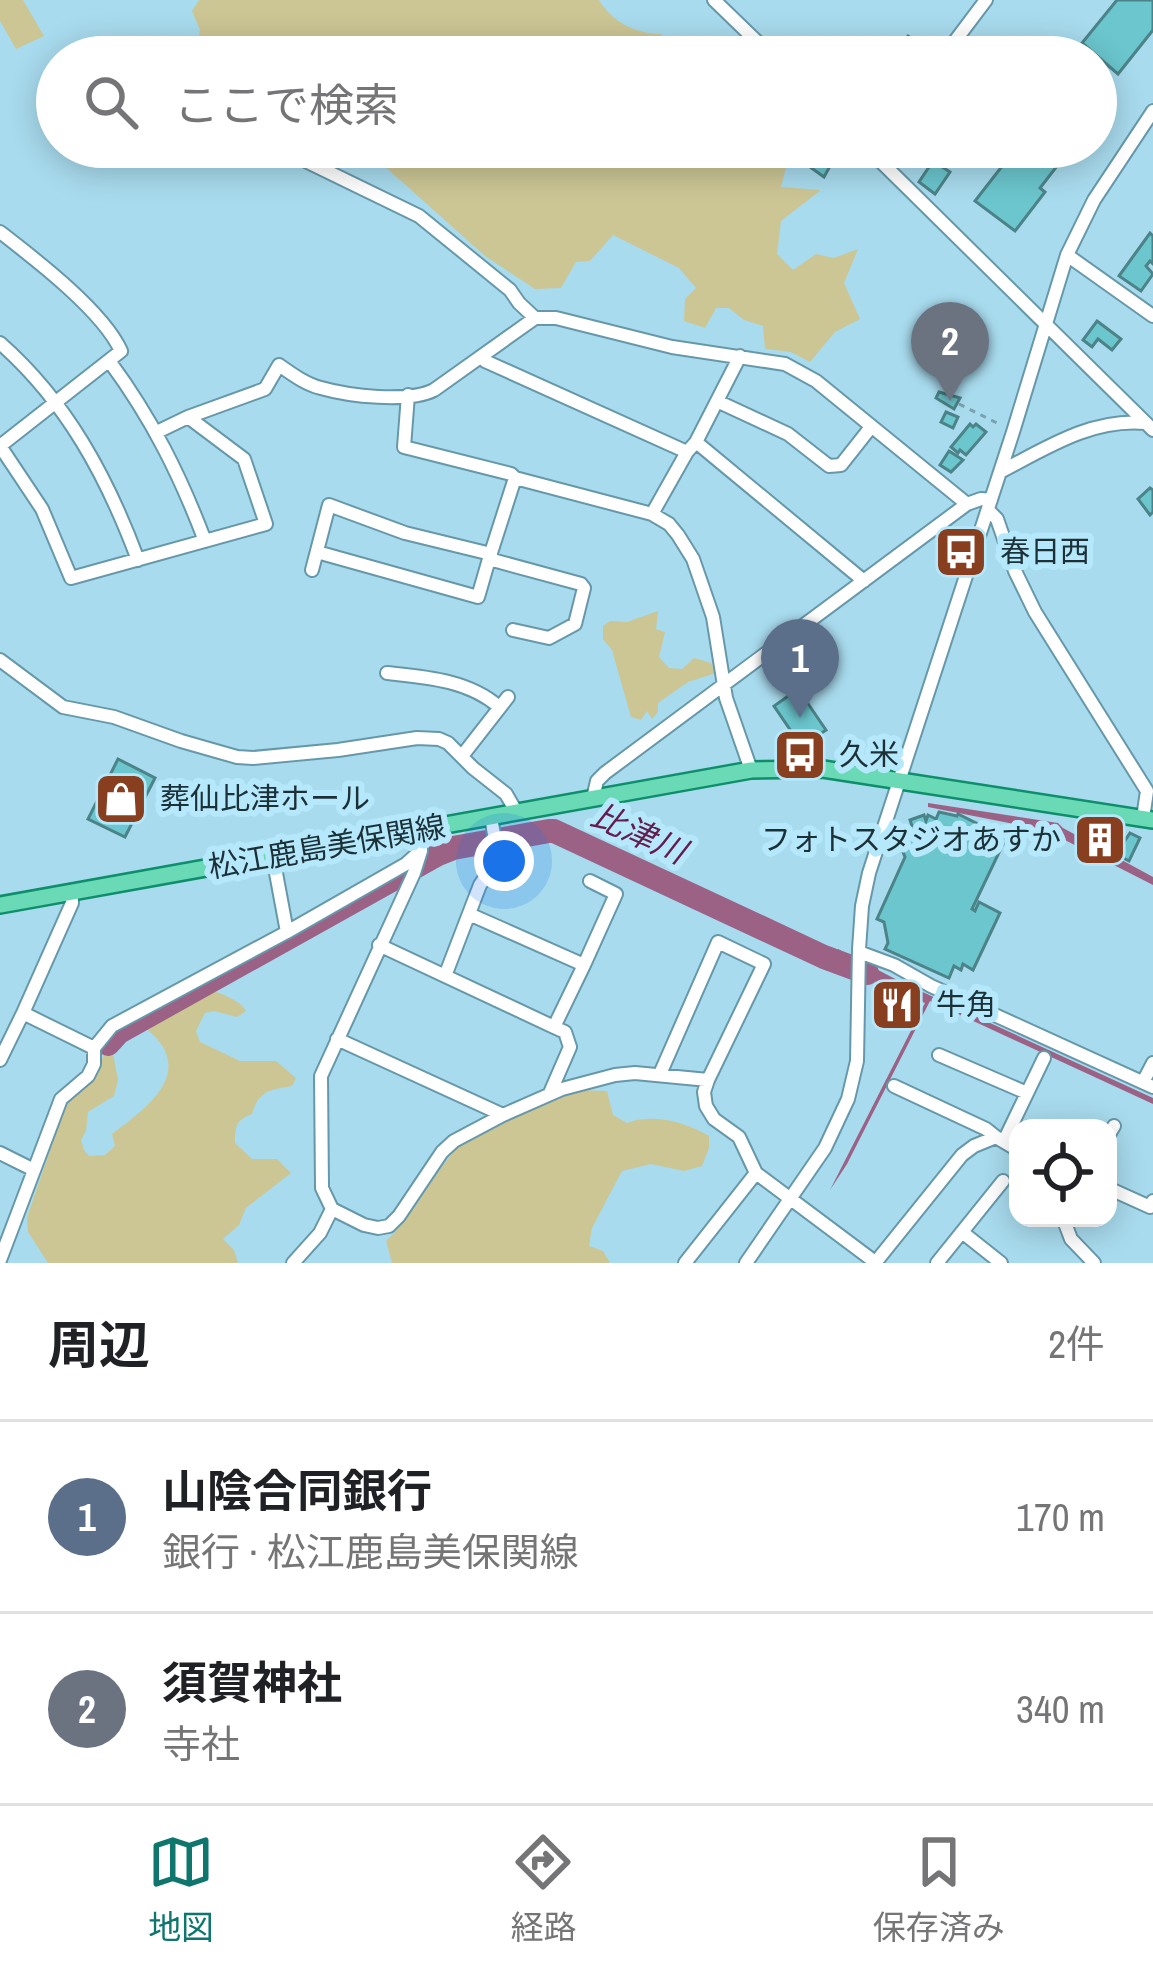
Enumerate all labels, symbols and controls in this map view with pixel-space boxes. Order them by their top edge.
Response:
search box [36,36,1117,168]
icon: search [78,69,144,135]
text: ここで検索 [174,74,399,135]
pin: 2 [911,302,989,401]
bus stop icon: 春日西 [933,524,989,580]
place label: 春日西 [1000,531,1090,571]
pin: 1 [761,619,839,718]
bus stop icon: 久米 [772,727,828,783]
place label: 久米 [839,734,899,774]
shop icon: 葬仙比津ホール [93,771,149,827]
place label: 葬仙比津ホール [160,778,370,818]
water label: 比津川 [585,793,696,874]
street label: 松江鹿島美保関線 [205,805,448,887]
building icon: フォトスタジオあすか [1072,812,1128,868]
place label: フォトスタジオあすか [761,819,1061,859]
your location [474,831,534,891]
restaurant icon: 牛角 [869,977,925,1033]
place label: 牛角 [936,984,996,1024]
map controls [1009,1119,1117,1227]
button: locate [1009,1119,1117,1227]
text: 周辺 [48,1310,150,1379]
text: 2件 [1048,1318,1105,1370]
text: 山陰合同銀行 [162,1460,432,1521]
text: 1 [78,1491,96,1543]
text: 170 m [1016,1491,1105,1543]
text: 銀行 · 松江鹿島美保関線 [162,1526,579,1578]
text: 須賀神社 [162,1652,342,1713]
text: 2 [78,1683,96,1735]
text: 340 m [1016,1683,1105,1735]
text: 寺社 [162,1718,240,1770]
tab: 地図 [148,1829,214,1949]
tab: 経路 [510,1829,576,1949]
tab: 保存済み [873,1829,1005,1949]

